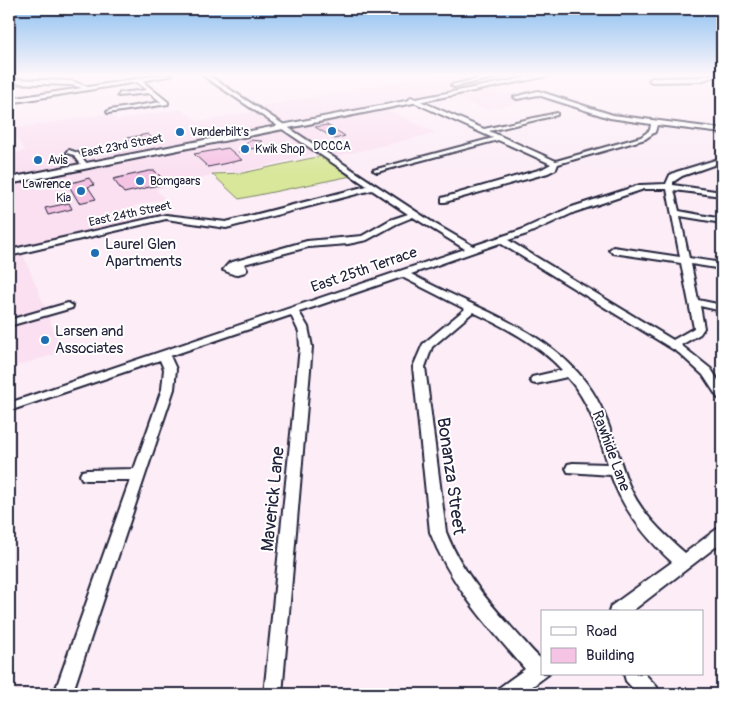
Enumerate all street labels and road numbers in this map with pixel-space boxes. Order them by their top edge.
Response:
street label: East 23rd Street [80,131,164,161]
street label: East 24th Street [87,198,173,230]
street label: East 25th Terrace [308,243,420,297]
street label: Rawhide Lane [588,408,635,495]
street label: Bonanza Street [431,416,471,537]
street label: Maverick Lane [256,445,290,553]

